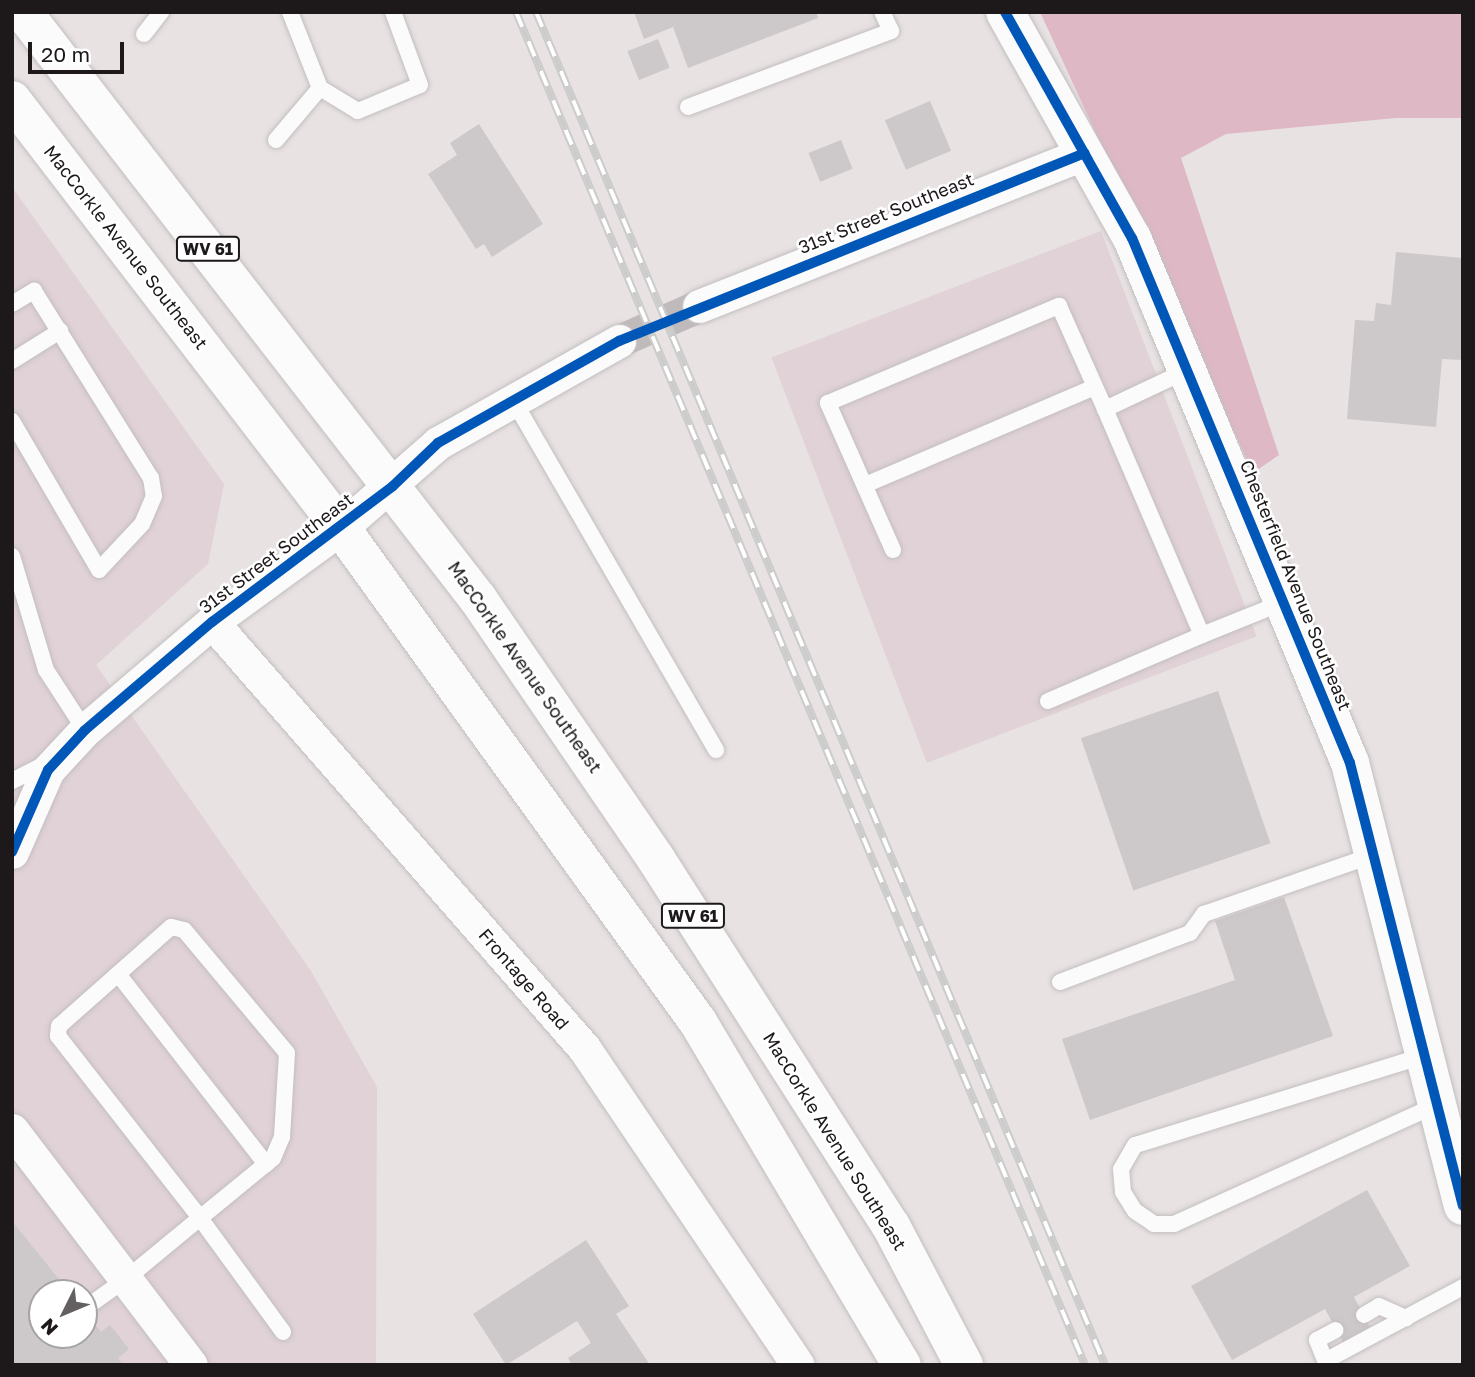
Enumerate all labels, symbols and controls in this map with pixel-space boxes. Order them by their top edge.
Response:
scale bar [32,28,128,72]
text: 20 m [41,41,90,67]
street label: MacCorkle Avenue Southeast [40,141,212,353]
street label: 31st Street Southeast [795,168,977,258]
road number: WV 61 [175,236,241,262]
street label: Chesterfield Avenue Southeast [1236,457,1356,713]
street label: 31st Street Southeast [195,488,357,618]
street label: MacCorkle Avenue Southeast [444,557,606,777]
road number: WV 61 [660,904,726,928]
street label: Frontage Road [474,924,574,1034]
street label: MacCorkle Avenue Southeast [759,1028,911,1254]
north arrow [28,1279,98,1349]
text: N [35,1314,62,1340]

